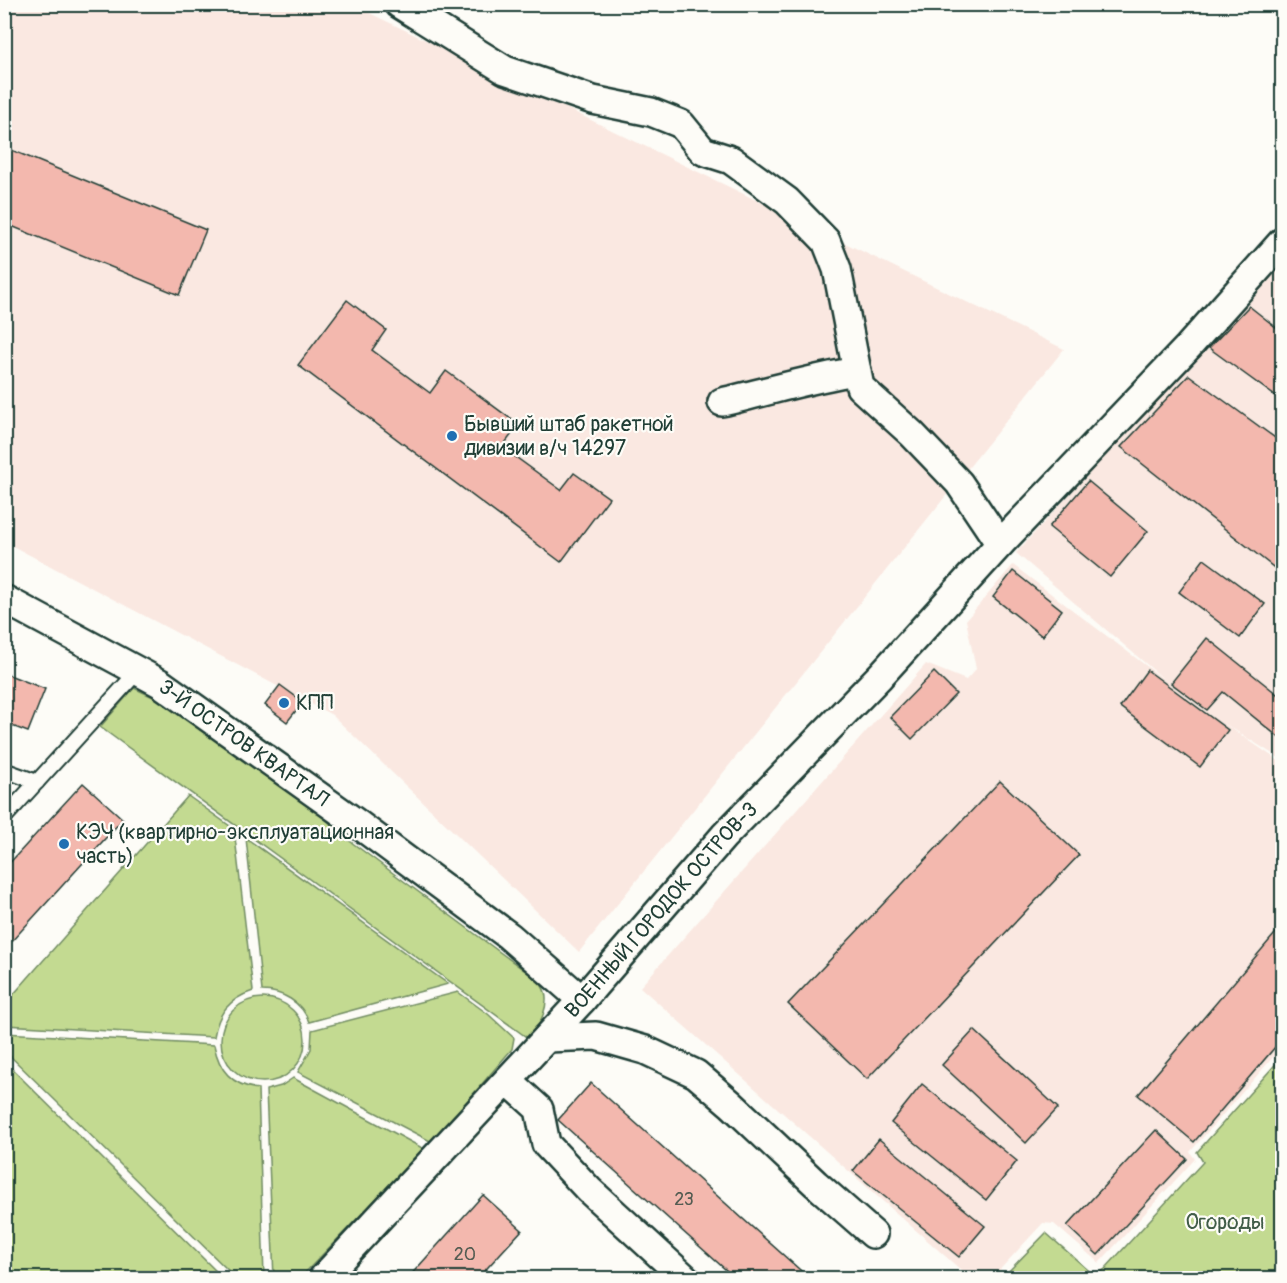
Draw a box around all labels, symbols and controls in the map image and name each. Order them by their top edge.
place label: Бывший штаб ракетной дивизии в/ч 14297 [464,411,674,462]
marker: Бывший штаб ракетной дивизии в/ч 14297 [445,429,459,443]
street label: 3-Й ОСТРОВ КВАРТАЛ [154,673,334,812]
place label: КПП [296,690,333,717]
marker: КПП [277,696,291,710]
street label: ВОЕННЫЙ ГОРОДОК ОСТРОВ-3 [559,796,763,1023]
place label: КЭЧ (квартирно-эксплуатационная часть) [76,819,394,870]
marker: КЭЧ (квартирно-эксплуатационная часть) [57,837,71,851]
house number: 23 [674,1188,694,1211]
park label: Огороды [1185,1209,1265,1236]
house number: 20 [454,1243,476,1266]

